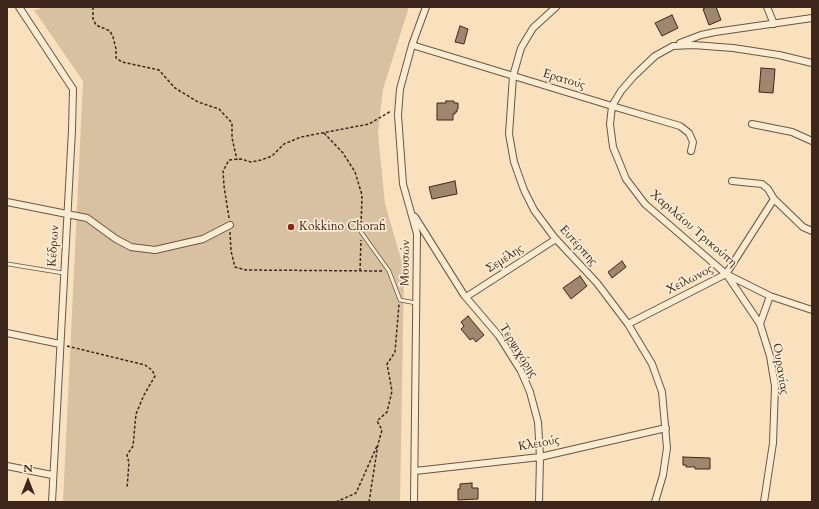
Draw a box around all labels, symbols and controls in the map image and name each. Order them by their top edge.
street label: Ερατούς [541,67,587,93]
street label: Χαριλάου Τρικούπη [647,187,739,271]
place label: Kokkino Chorafi [299,220,386,234]
marker: Kokkino Chorafi [286,222,296,232]
street label: Ευτέρπης [556,223,600,269]
street label: Κέδρων [45,225,63,267]
street label: Μουσών [398,240,414,286]
street label: Σεμέλης [484,242,526,276]
street label: Χείλωνος [664,262,716,298]
street label: Τερψιχόρης [496,321,540,381]
street label: Ουρανίας [769,342,791,396]
street label: Κλειούς [517,433,561,455]
north arrow [8,461,48,501]
text: N [23,461,33,476]

